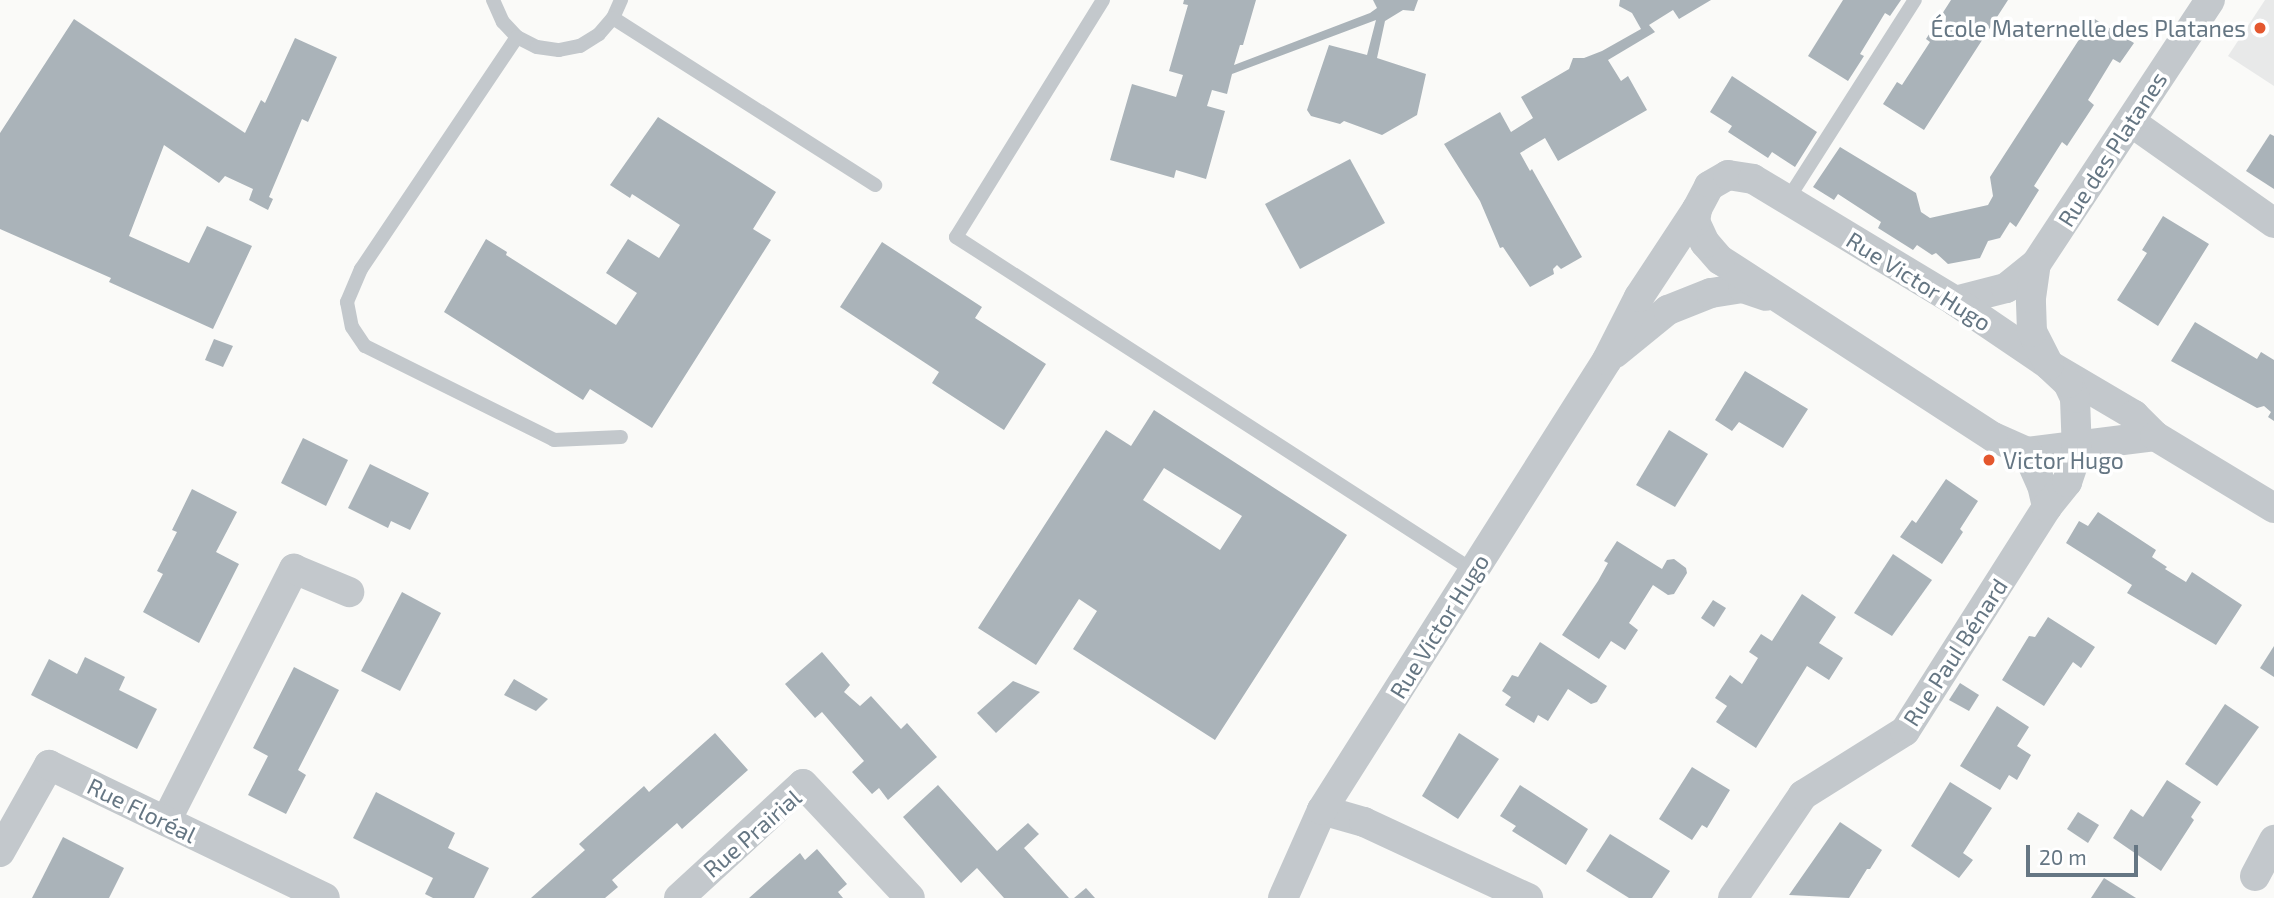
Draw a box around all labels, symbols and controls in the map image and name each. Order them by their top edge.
place label: École Maternelle des Platanes [1931,14,2246,42]
marker: École Maternelle des Platanes [2252,20,2268,36]
street label: Rue des Platanes [2052,66,2172,232]
street label: Rue Victor Hugo [1841,225,1997,337]
place label: Victor Hugo [2003,446,2124,474]
marker: Victor Hugo [1981,452,1997,468]
street label: Rue Victor Hugo [1383,548,1495,704]
street label: Rue Paul Bénard [1897,573,2013,731]
street label: Rue Floréal [83,772,201,848]
street label: Rue Prairial [698,783,806,883]
scale bar [2029,832,2141,876]
text: 20 m [2039,844,2087,869]

